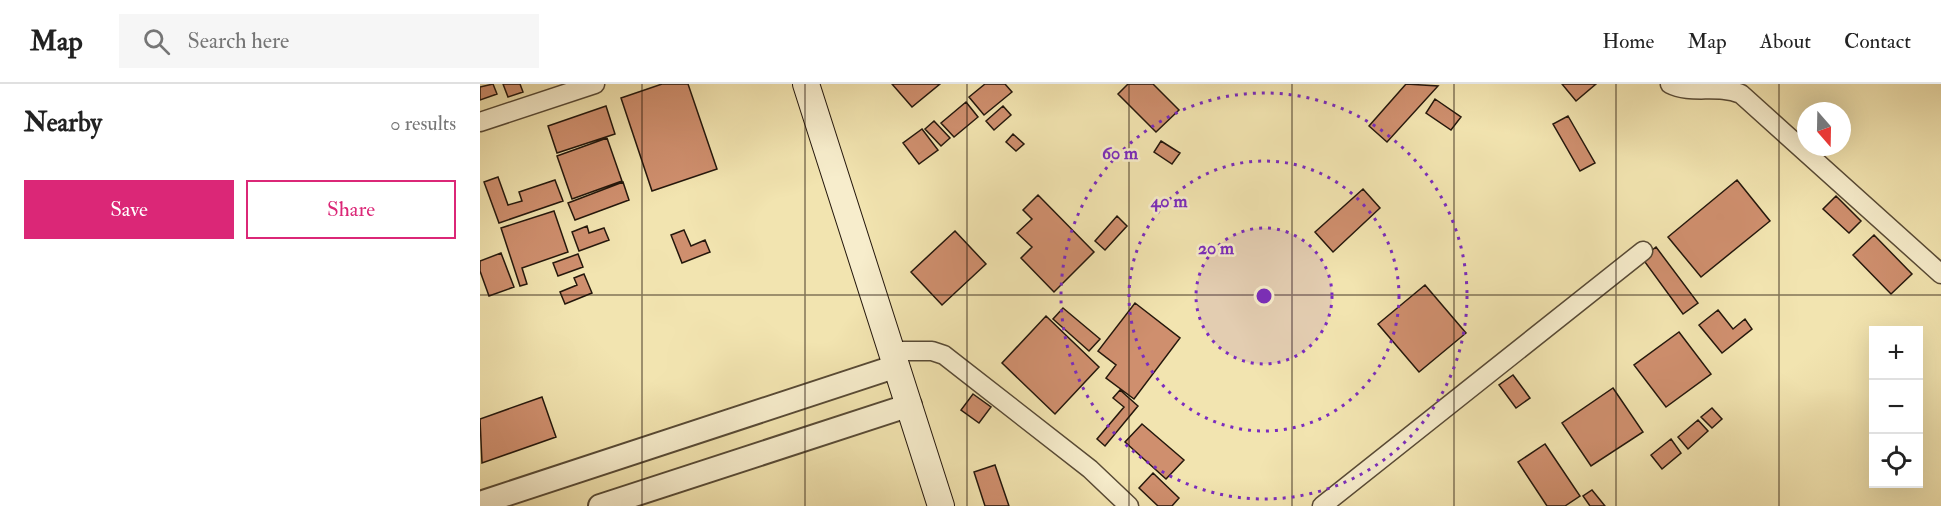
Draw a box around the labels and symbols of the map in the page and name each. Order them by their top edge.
north arrow [1797,102,1851,156]
text: 60 m [1102,142,1139,165]
text: 40 m [1150,190,1188,213]
text: 20 m [1198,237,1235,260]
centre of rings [1254,286,1274,306]

